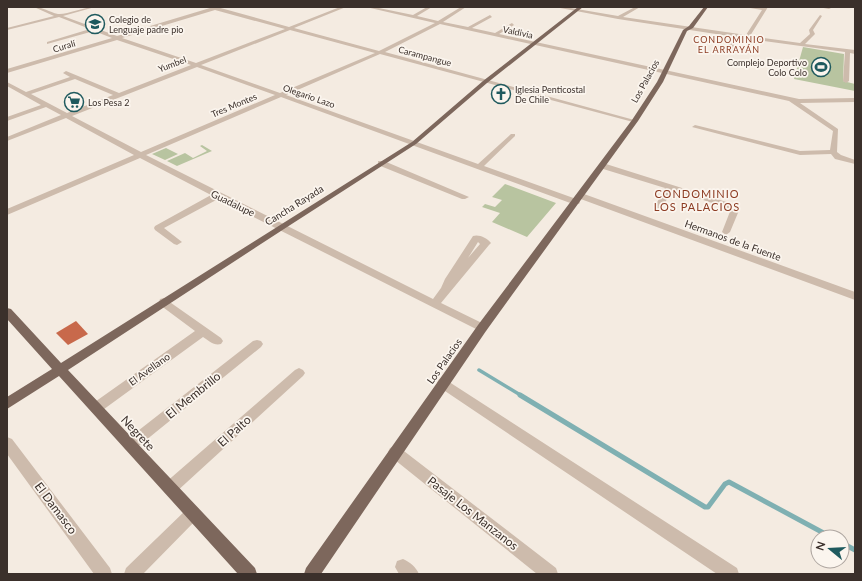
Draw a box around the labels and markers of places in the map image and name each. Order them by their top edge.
school or university icon: Colegio de Lenguaje padre pio [84,13,106,35]
place label: Colegio de Lenguaje padre pio [109,14,183,35]
sports icon: Complejo Deportivo Colo Colo [810,56,832,78]
place label: Complejo Deportivo Colo Colo [727,57,807,78]
church icon: Iglesia Penticostal De Chile [490,83,512,105]
place label: Iglesia Penticostal De Chile [515,84,585,105]
supermarket icon: Los Pesa 2 [63,91,85,113]
place label: Los Pesa 2 [88,97,129,108]

